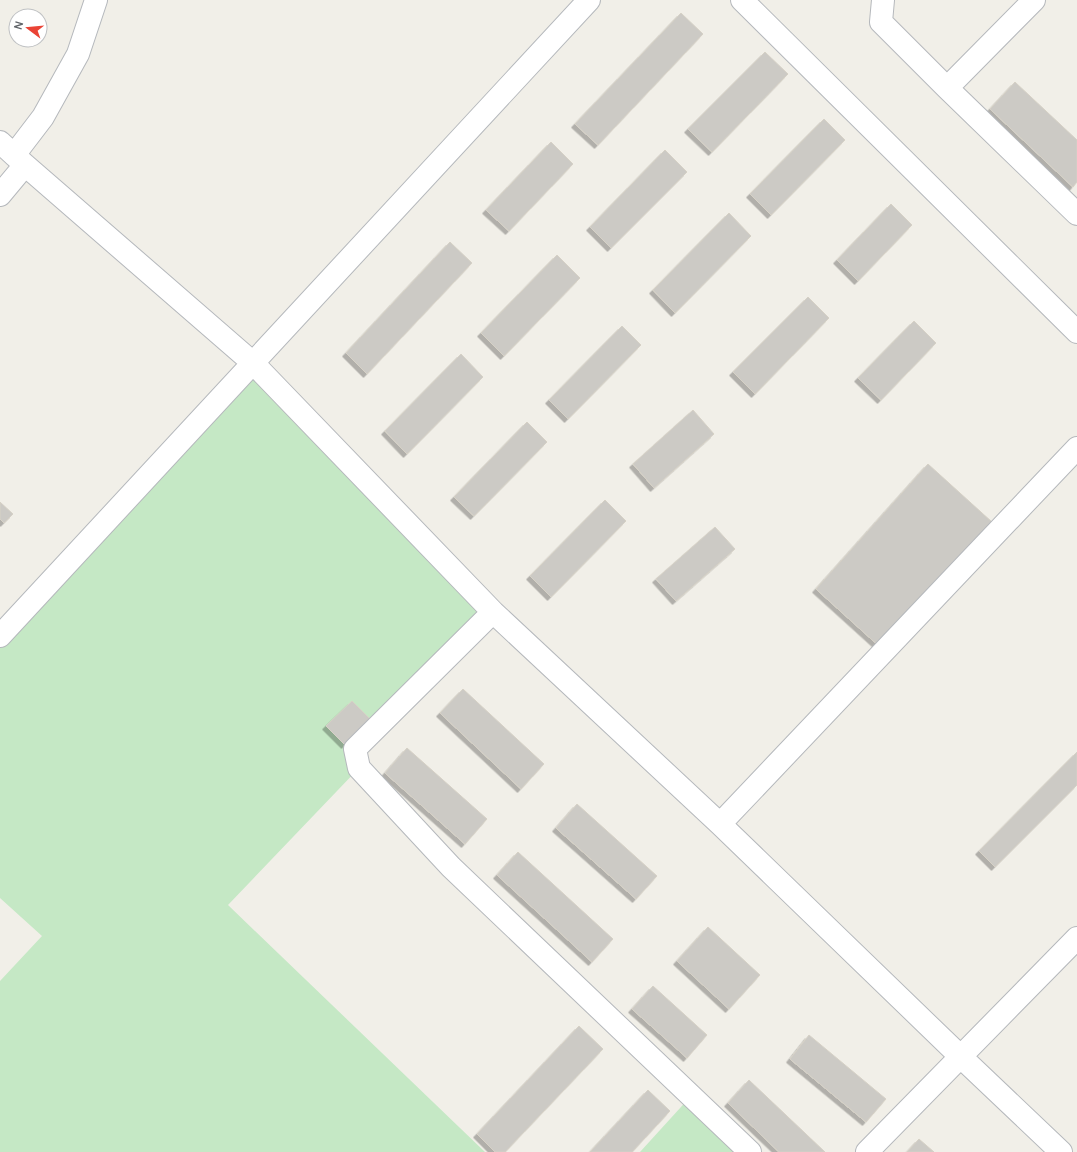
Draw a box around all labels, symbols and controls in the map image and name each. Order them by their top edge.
north arrow [8,8,48,48]
text: N [10,19,26,31]

